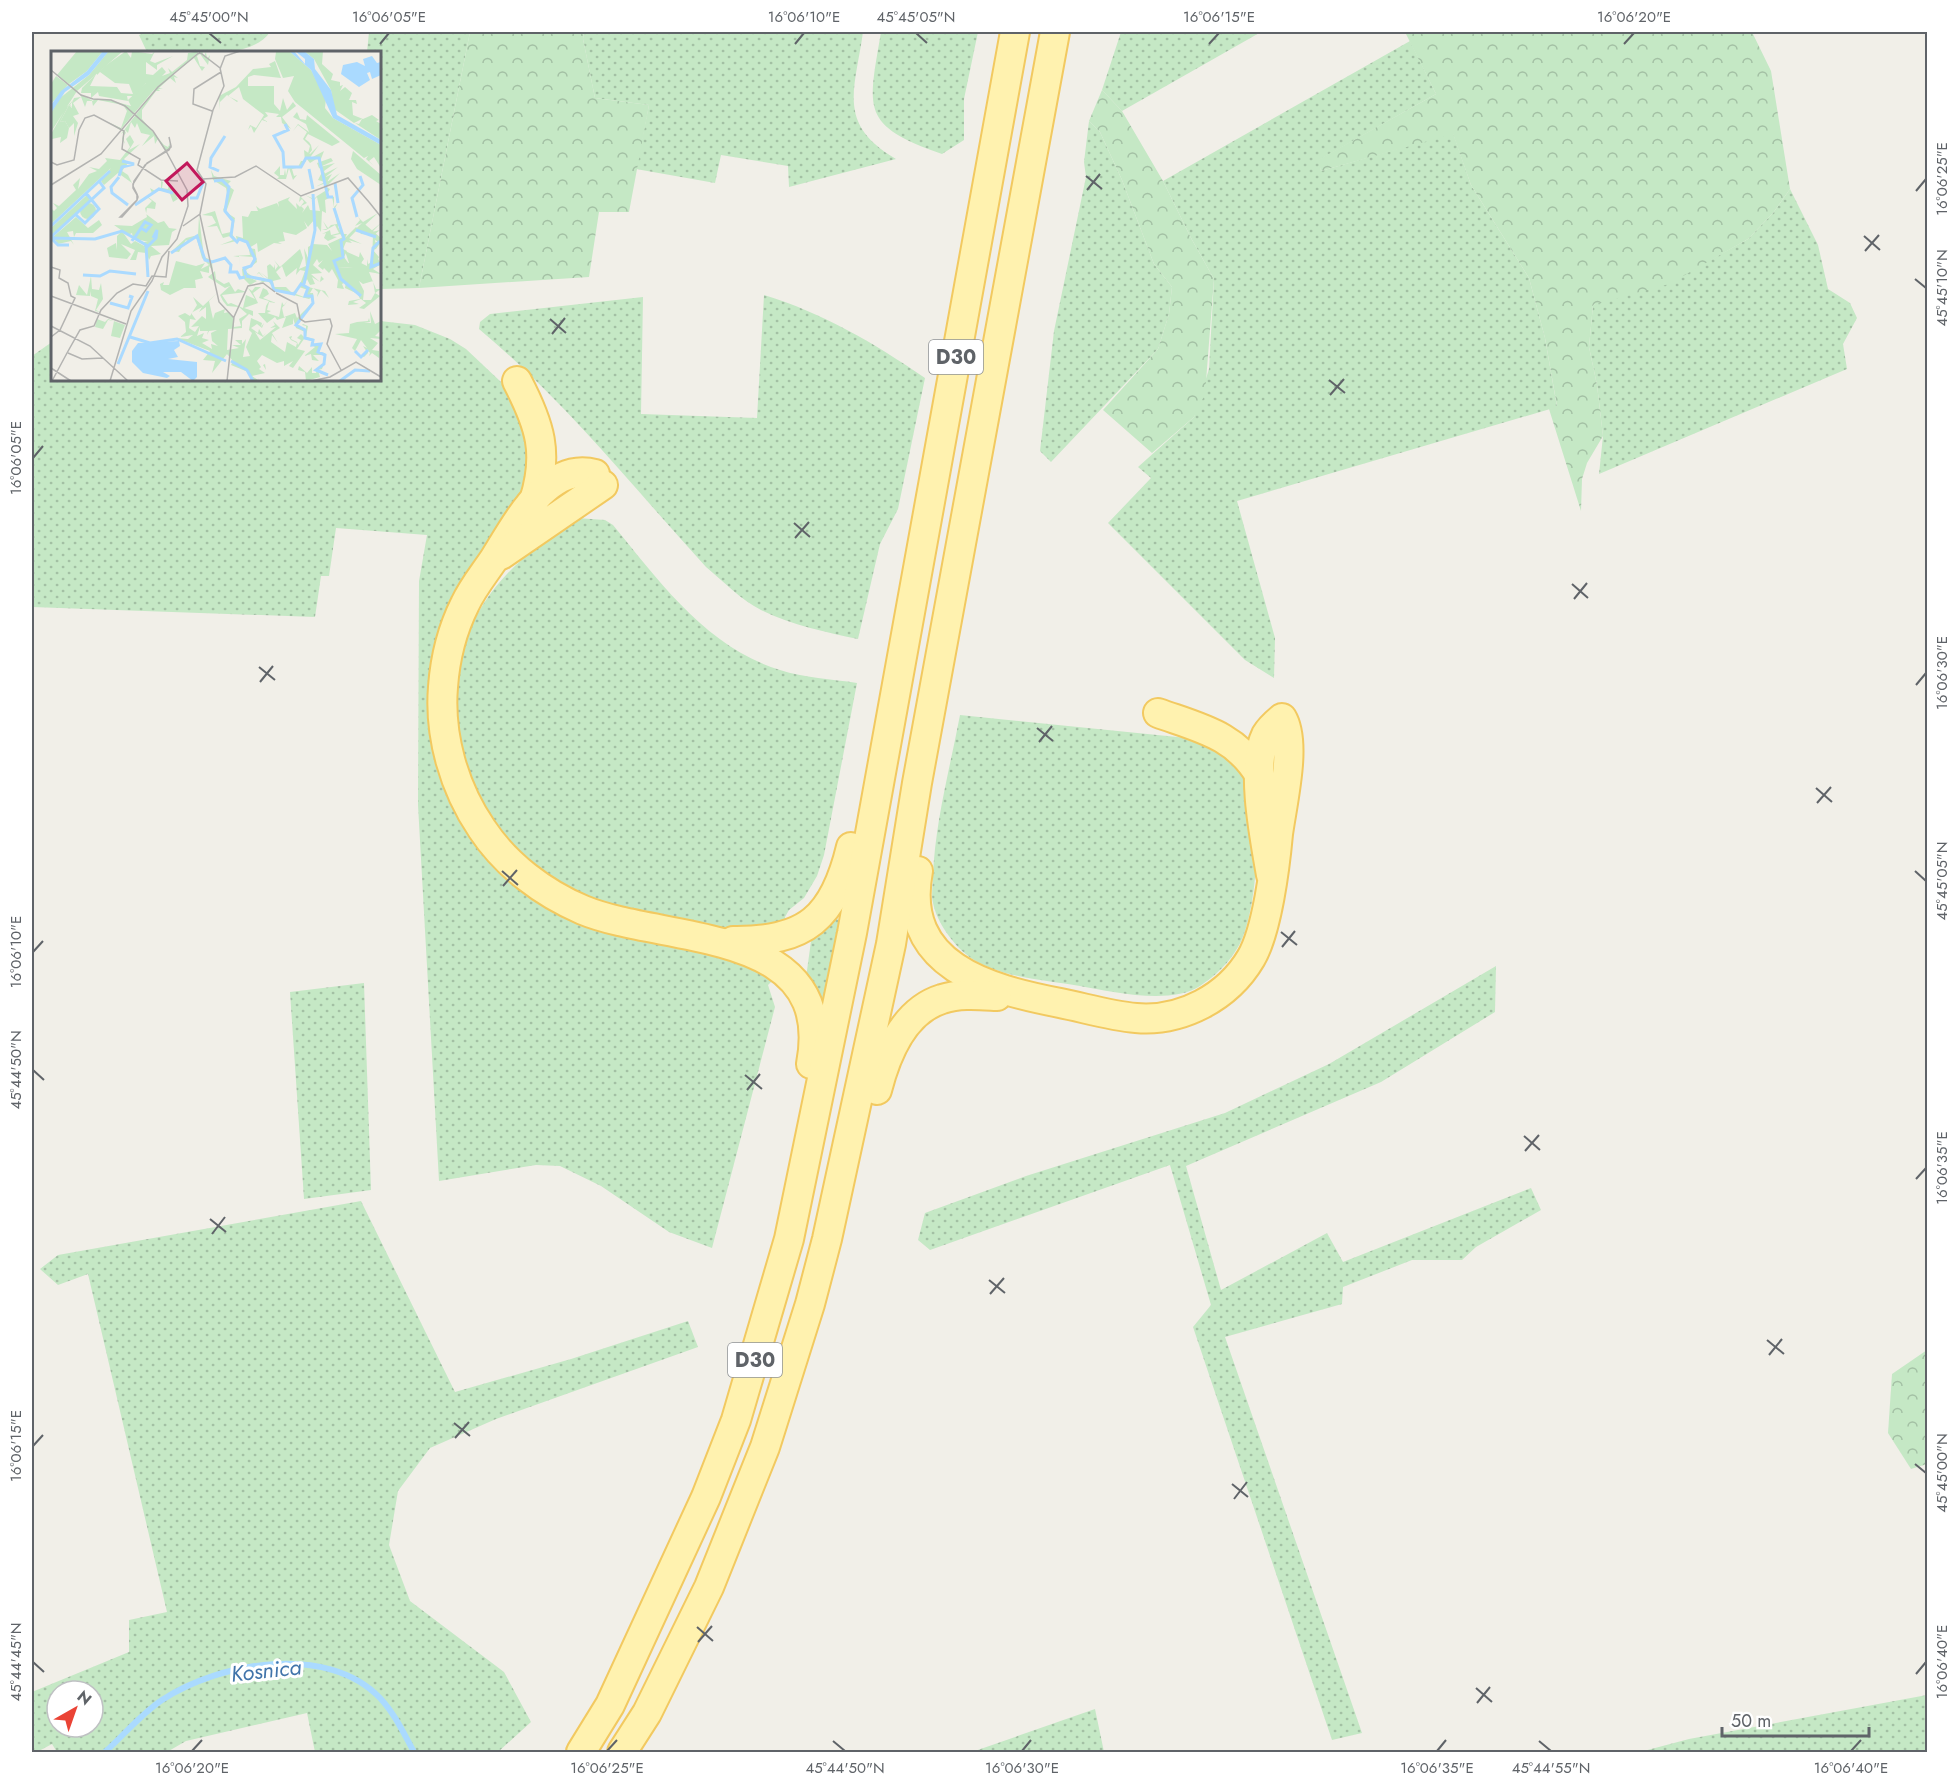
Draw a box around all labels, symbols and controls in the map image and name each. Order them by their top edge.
text: 45°45'00"N [169,6,249,28]
text: 16°06'05"E [352,6,426,28]
text: 16°06'10"E [768,6,840,28]
text: 45°45'05"N [877,6,955,28]
text: 16°06'15"E [1183,6,1255,28]
text: 16°06'20"E [1597,6,1671,28]
inset map [51,51,381,381]
text: 16°06'25"E [1931,142,1953,216]
text: 45°45'10"N [1931,249,1953,327]
road number: D30 [929,340,983,374]
text: 16°06'05"E [5,421,27,495]
text: 16°06'30"E [1931,636,1953,710]
text: 45°45'05"N [1931,842,1953,920]
text: 16°06'10"E [5,916,27,988]
text: 45°44'50"N [5,1030,27,1110]
text: 16°06'35"E [1931,1131,1953,1205]
road number: D30 [728,1343,782,1377]
text: 16°06'15"E [5,1410,27,1482]
text: 45°45'00"N [1931,1433,1953,1513]
text: 45°44'45"N [5,1623,27,1701]
text: 16°06'40"E [1931,1625,1953,1699]
water label: Kosnica [229,1650,303,1690]
north arrow [45,1679,105,1739]
text: N [72,1685,97,1711]
scale bar [1722,1700,1869,1738]
text: 50 m [1731,1708,1771,1734]
text: 16°06'20"E [155,1757,229,1779]
text: 16°06'25"E [570,1757,644,1779]
text: 45°44'50"N [805,1757,885,1779]
text: 16°06'30"E [985,1757,1059,1779]
text: 16°06'35"E [1400,1757,1474,1779]
text: 45°44'55"N [1512,1757,1590,1779]
text: 16°06'40"E [1814,1757,1888,1779]

